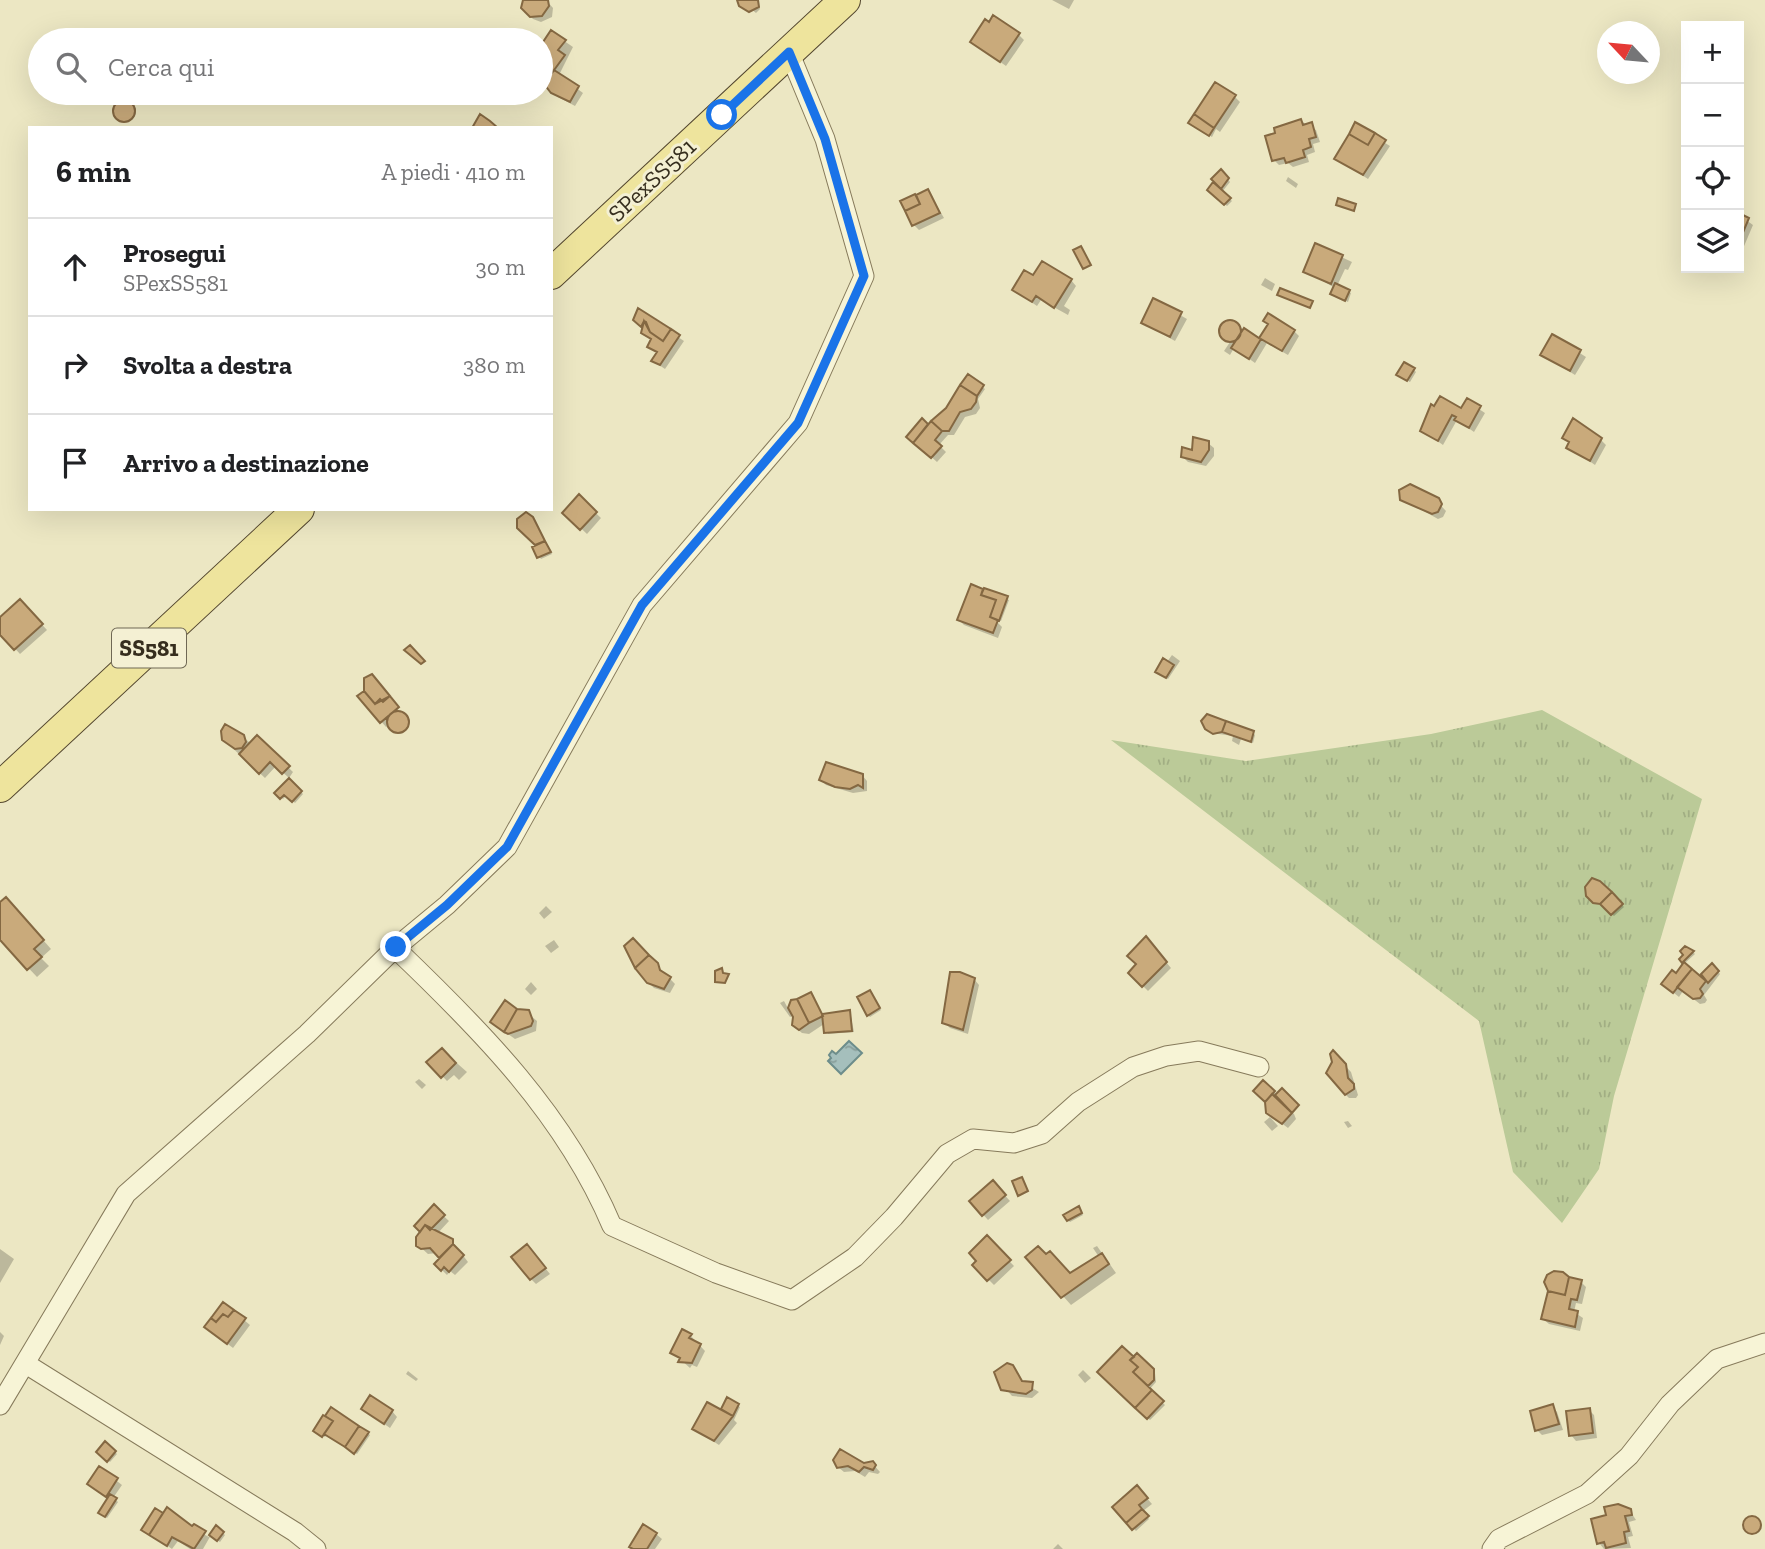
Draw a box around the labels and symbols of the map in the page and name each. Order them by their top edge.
north arrow [1597,21,1660,84]
route start [706,99,737,130]
street label: SPexSS581 [602,132,702,228]
road number: SS581 [112,628,186,668]
route end [380,931,411,962]

